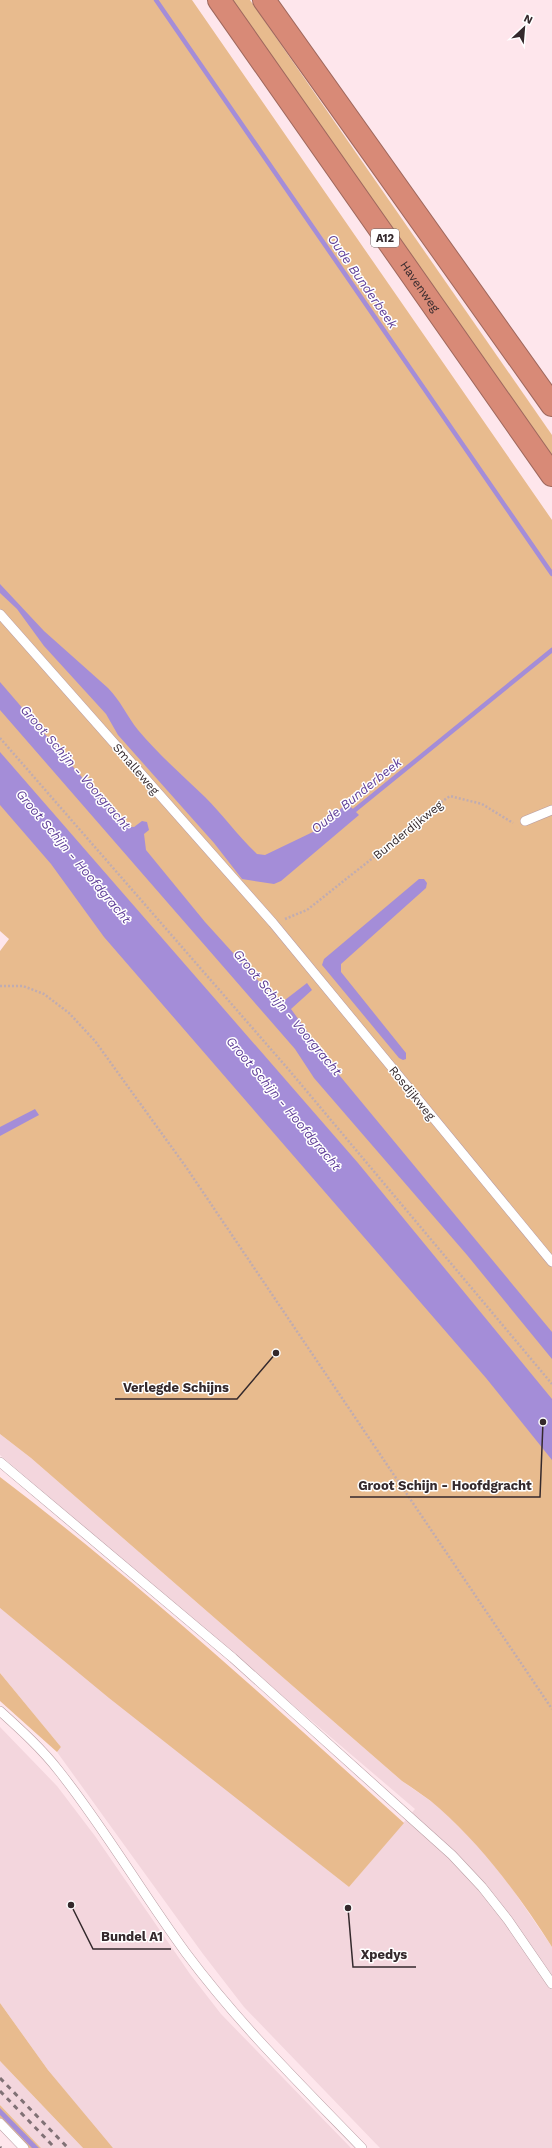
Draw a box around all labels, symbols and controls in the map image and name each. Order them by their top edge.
north arrow [504,8,544,48]
text: N [522,12,535,27]
road number: A12 [371,229,399,247]
water label: Oude Bunderbeek [324,231,401,332]
street label: Havenweg [397,258,443,315]
water label: Groot Schijn - Voorgracht [17,702,134,833]
street label: Smalleweg [110,741,162,798]
water label: Oude Bunderbeek [308,754,405,836]
water label: Groot Schijn - Hoofdgracht [13,786,134,927]
street label: Bunderdijkweg [370,797,446,862]
water label: Groot Schijn - Voorgracht [230,946,345,1079]
water label: Groot Schijn - Hoofdgracht [223,1033,344,1174]
street label: Rosdijkweg [386,1063,438,1123]
callout: Verlegde Schijns [115,1374,237,1399]
text: Verlegde Schijns [123,1380,229,1395]
callout: Groot Schijn - Hoofdgracht [350,1472,540,1497]
text: Groot Schijn - Hoofdgracht [358,1478,532,1493]
callout: Bundel A1 [93,1924,171,1949]
text: Bundel A1 [101,1929,163,1944]
callout: Xpedys [353,1942,416,1967]
text: Xpedys [361,1947,407,1962]

